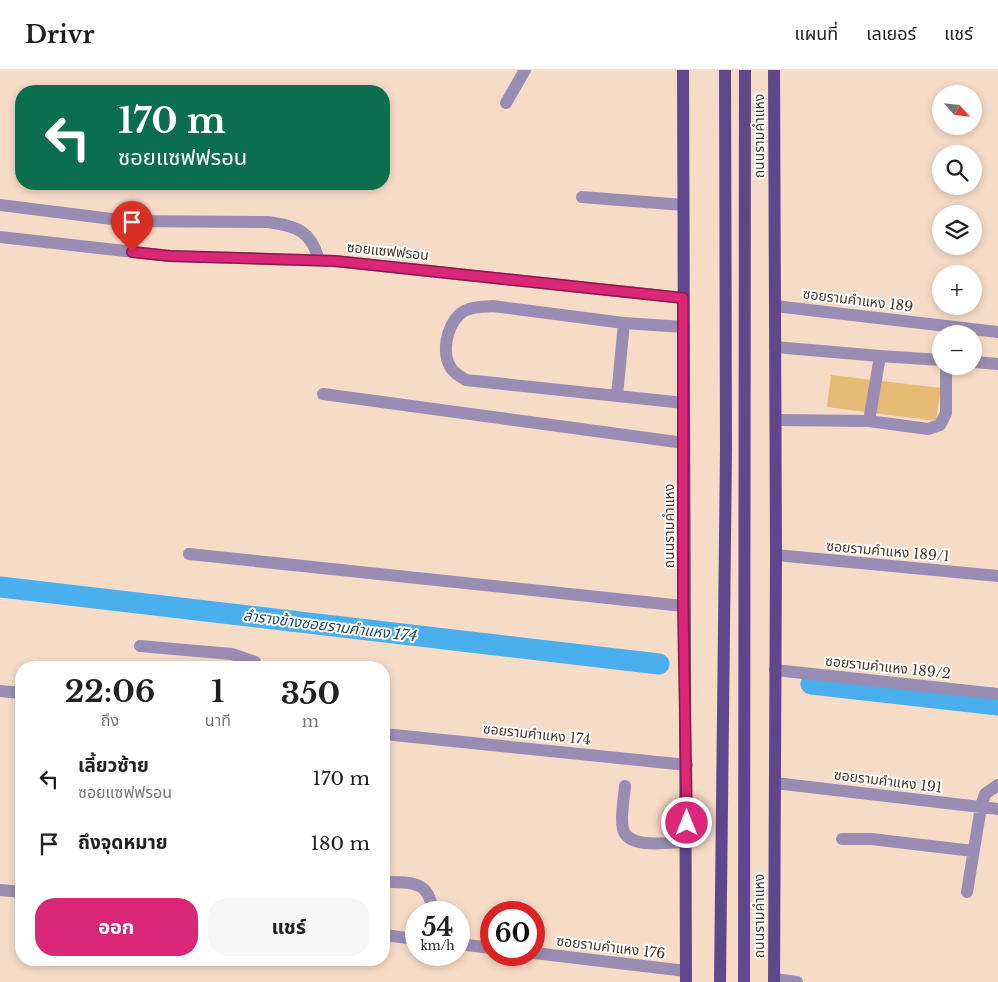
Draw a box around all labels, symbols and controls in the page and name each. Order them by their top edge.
text: Drivr [25,20,94,49]
text: แผนที่ [794,23,838,45]
text: เลเยอร์ [866,23,916,45]
text: แชร์ [944,23,973,45]
north arrow [932,85,982,135]
map controls [932,85,982,375]
street label: ถนนรามคำแหง [750,94,768,178]
text: 170 m [118,99,226,142]
icon: left [35,105,100,170]
text: ซอยแซฟฟรอน [118,144,247,171]
button: search [932,145,982,195]
pin [111,201,153,252]
button: layers [932,205,982,255]
icon: arrive [118,208,146,236]
street label: ซอยแซฟฟรอน [346,238,430,264]
button: + [932,265,982,315]
street label: ซอยรามคำแหง 189 [802,284,914,316]
button: − [932,325,982,375]
street label: ถนนรามคำแหง [660,484,678,568]
street label: ซอยรามคำแหง 189/1 [826,537,950,565]
water label: ลำรางข้างซอยรามคำแหง 174 [242,605,419,646]
street label: ซอยรามคำแหง 189/2 [824,651,952,683]
text: 22:06 [65,673,155,710]
text: 1 [211,673,224,710]
text: 350 [281,675,340,712]
text: ถึง [101,710,119,730]
text: นาที [205,710,231,730]
text: m [302,711,319,731]
street label: ซอยรามคำแหง 174 [482,719,592,749]
text: เลี้ยวซ้าย [78,754,149,777]
icon: left [35,765,63,793]
street label: ซอยรามคำแหง 191 [833,765,943,797]
text: 170 m [313,767,370,790]
text: ซอยแซฟฟรอน [78,782,172,802]
position arrow [660,796,712,848]
icon: arrive [35,830,63,858]
text: ถึงจุดหมาย [78,831,168,854]
text: 180 m [311,832,370,855]
street label: ถนนรามคำแหง [750,874,768,958]
button: ออก [35,898,198,956]
button: แชร์ [208,898,370,956]
speed limit sign: 60 [480,901,545,966]
text: 54 [422,912,453,943]
street label: ซอยรามคำแหง 176 [556,931,666,963]
text: km/h [420,938,455,953]

